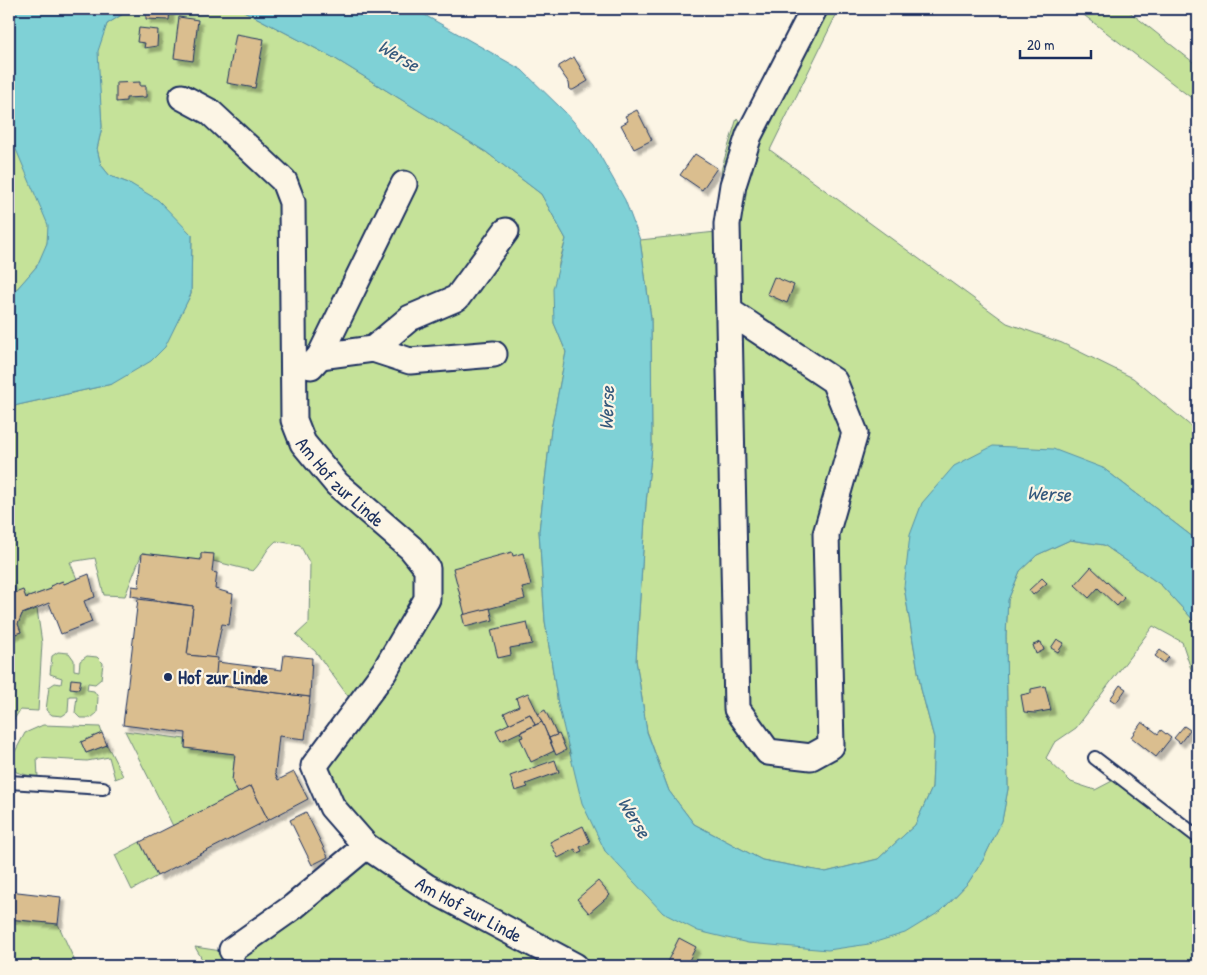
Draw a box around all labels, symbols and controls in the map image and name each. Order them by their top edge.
scale bar [1020,28,1091,60]
water label: Werse [373,32,426,78]
text: 20 m [1027,34,1054,55]
water label: Werse [592,385,620,430]
street label: Am Hof zur Linde [290,431,390,533]
water label: Werse [1027,478,1073,508]
place label: Hof zur Linde [178,664,268,690]
marker: Hof zur Linde [162,671,174,683]
water label: Werse [612,791,658,844]
street label: Am Hof zur Linde [411,870,527,949]

